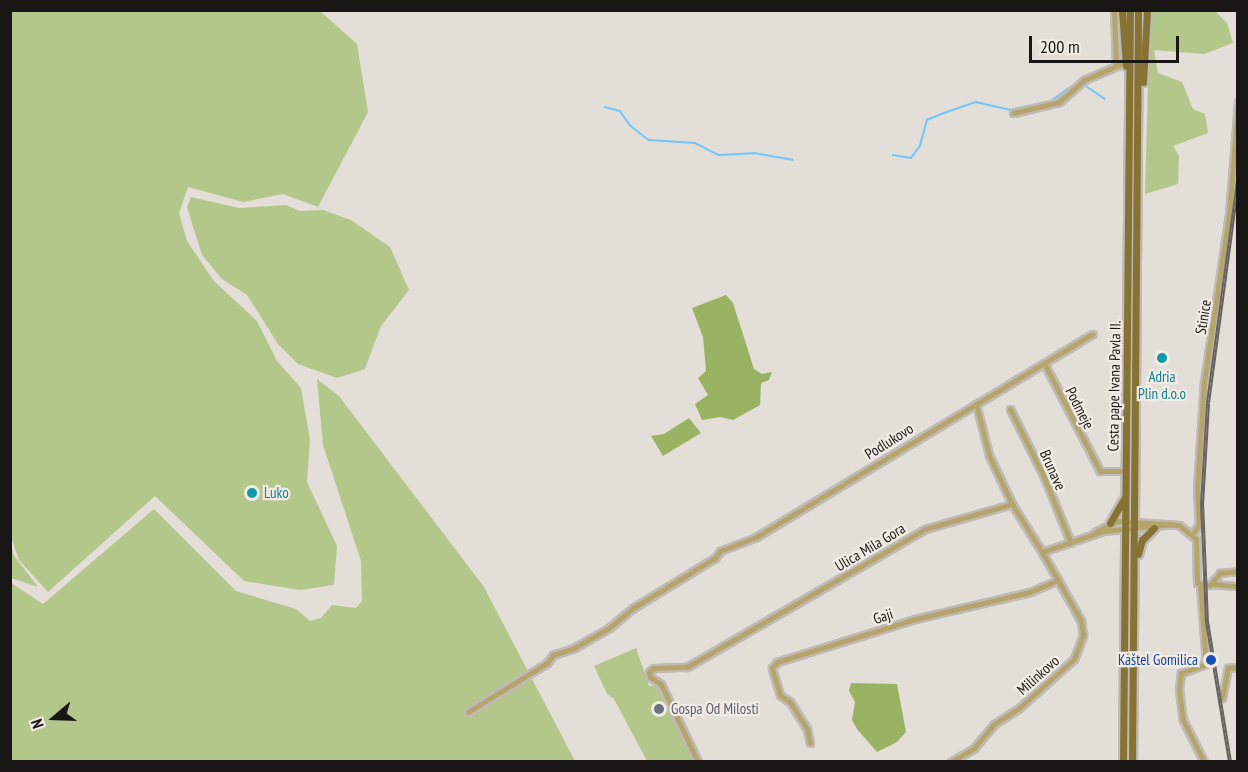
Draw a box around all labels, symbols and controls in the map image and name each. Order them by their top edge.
scale bar [1032,24,1182,62]
text: 200 m [1040,35,1080,58]
street label: Stinice [1191,298,1215,336]
street label: Cesta pape Ivana Pavla II. [1104,320,1124,452]
marker: Adria Plin d.o.o [1155,351,1169,365]
place label: Adria Plin d.o.o [1138,367,1186,402]
street label: Podmeje [1062,384,1098,432]
street label: Podlukovo [861,419,917,463]
street label: Brunave [1036,447,1070,493]
place label: Luko [264,484,289,502]
marker: Luko [245,486,259,500]
street label: Ulica Mila Gora [832,519,908,575]
street label: Gaji [871,604,895,628]
street label: Milinkovo [1013,651,1063,699]
place label: Kaštel Gomilica [1118,651,1198,669]
marker: Kaštel Gomilica [1202,651,1220,669]
north arrow [24,688,84,748]
place label: Gospa Od Milosti [671,700,759,718]
marker: Gospa Od Milosti [652,702,666,716]
text: N [26,717,48,731]

